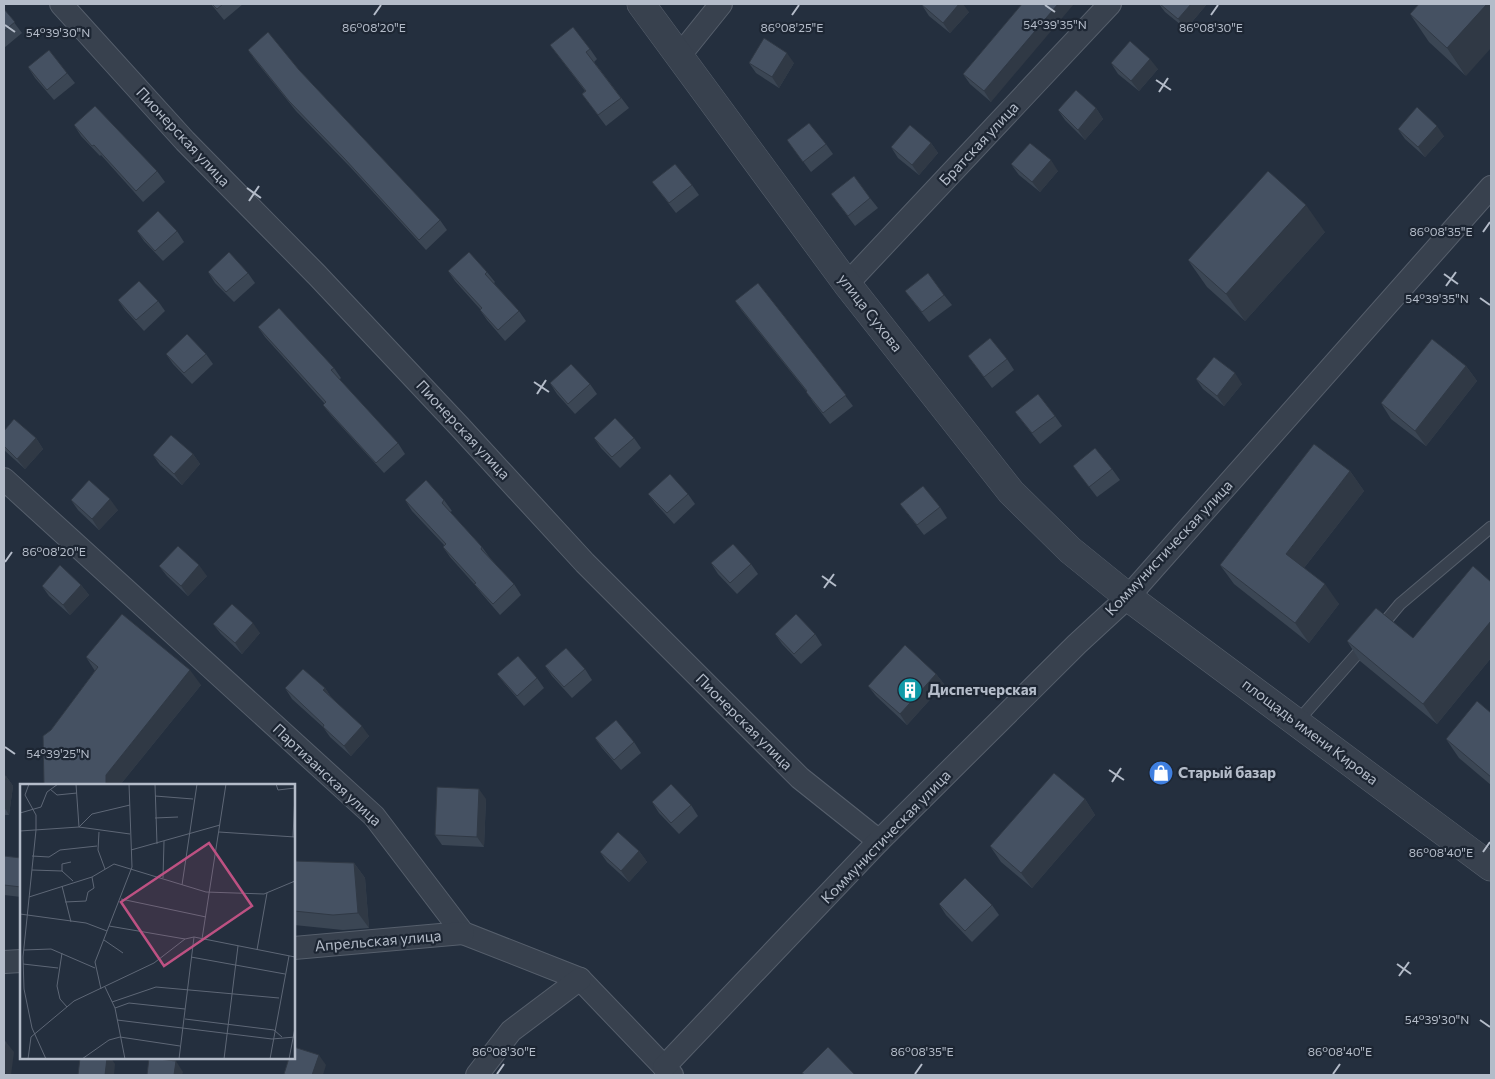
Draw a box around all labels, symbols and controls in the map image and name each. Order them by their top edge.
text: 54°39'35"N [1023,17,1087,31]
text: 86°08'20"E [342,20,406,34]
text: 86°08'25"E [761,20,823,34]
text: 86°08'30"E [1179,20,1243,34]
text: 54°39'30"N [26,25,90,39]
street label: Пионерская улица [133,83,234,190]
street label: Братская улица [935,98,1022,189]
text: 86°08'35"E [1409,224,1473,238]
street label: улица Сухова [835,270,907,355]
text: 54°39'35"N [1405,291,1469,305]
street label: Пионерская улица [413,376,514,483]
street label: Коммунистическая улица [1101,476,1236,619]
text: 86°08'20"E [22,544,86,558]
street label: Пионерская улица [693,669,797,773]
street label: площадь имени Кирова [1239,674,1382,788]
building icon: Диспетчерская [897,677,923,703]
place label: Диспетчерская [928,680,1037,698]
street label: Партизанская улица [270,719,386,829]
text: 54°39'25"N [26,746,90,760]
shop icon: Старый базар [1148,760,1174,786]
place label: Старый базар [1178,763,1276,781]
street label: Коммунистическая улица [817,766,954,907]
inset map [20,784,295,1059]
text: 86°08'40"E [1409,845,1473,859]
street label: Апрельская улица [314,926,442,955]
text: 54°39'30"N [1405,1012,1469,1026]
text: 86°08'30"E [472,1044,536,1058]
text: 86°08'35"E [890,1044,954,1058]
text: 86°08'40"E [1308,1044,1372,1058]

